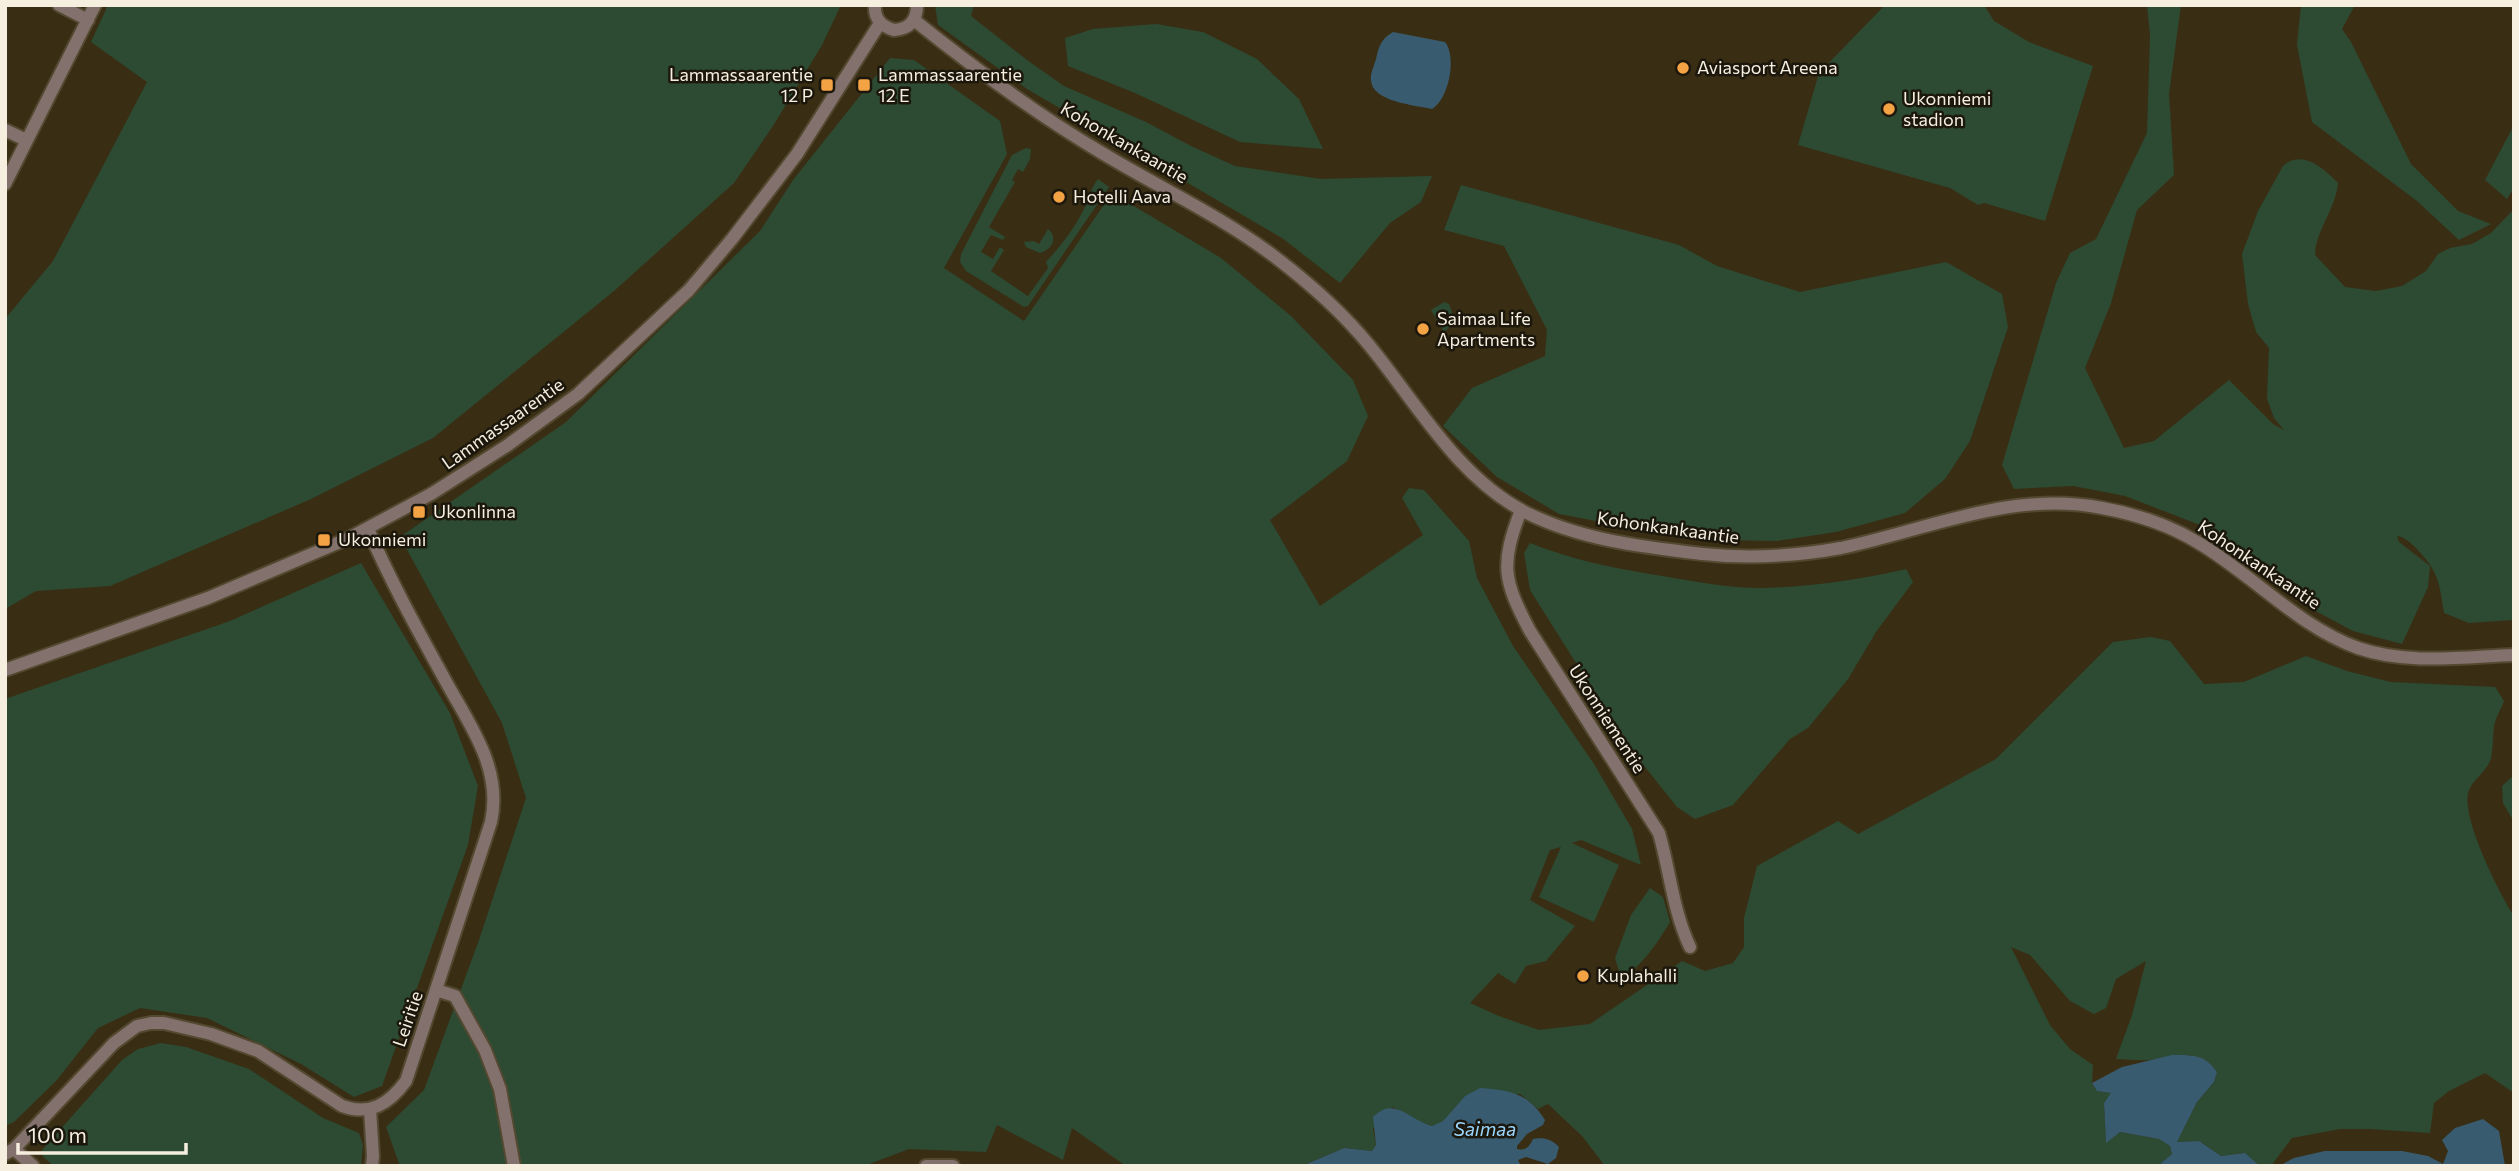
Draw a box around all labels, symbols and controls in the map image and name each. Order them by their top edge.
place label: Aviasport Areena [1697,56,1838,78]
marker: Aviasport Areena [1675,60,1691,76]
place label: Lammassaarentie 12 P [669,63,813,106]
place label: Lammassaarentie 12 E [878,63,1022,106]
marker: Lammassaarentie 12 P [819,77,835,93]
marker: Lammassaarentie 12 E [856,77,872,93]
place label: Ukonniemi stadion [1903,87,1991,130]
street label: Kohonkankaantie [1057,97,1192,188]
marker: Ukonniemi stadion [1881,101,1897,117]
place label: Hotelli Aava [1073,185,1171,207]
marker: Hotelli Aava [1051,189,1067,205]
place label: Saimaa Life Apartments [1437,307,1535,350]
marker: Saimaa Life Apartments [1415,321,1431,337]
street label: Lammassaarentie [437,373,568,473]
place label: Ukonlinna [433,500,516,522]
marker: Ukonlinna [411,504,427,520]
street label: Kohonkankaantie [1596,506,1741,548]
street label: Kohonkankaantie [2194,515,2325,613]
place label: Ukonniemi [338,528,426,550]
marker: Ukonniemi [316,532,332,548]
street label: Ukonniementie [1565,660,1651,777]
place label: Kuplahalli [1597,964,1677,986]
marker: Kuplahalli [1575,968,1591,984]
street label: Leiritie [387,988,427,1050]
scale bar [18,1112,186,1156]
water label: Saimaa [1454,1117,1516,1140]
text: 100 m [28,1122,87,1147]

